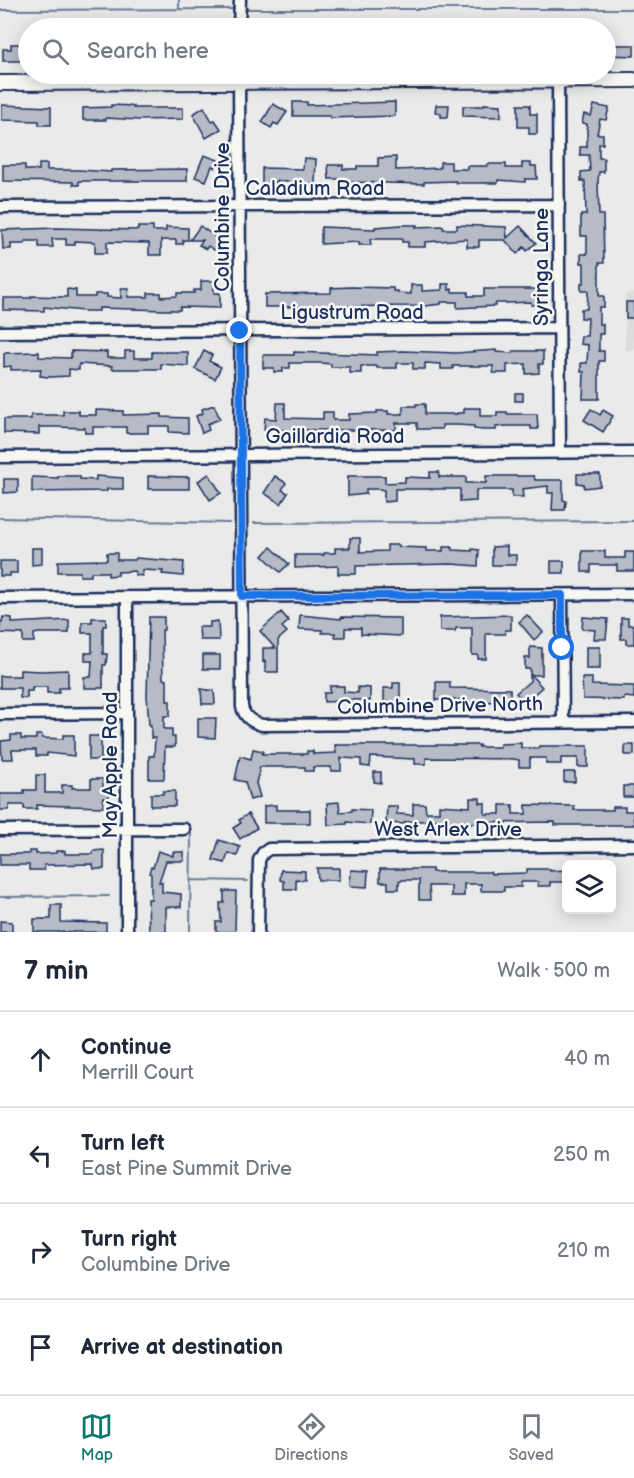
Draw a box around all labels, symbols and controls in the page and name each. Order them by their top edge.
search box [18,18,616,84]
icon: search [39,35,72,68]
text: Search here [87,38,209,65]
street label: Columbine Drive [211,142,235,292]
street label: Caladium Road [246,177,384,201]
street label: Syringa Lane [530,208,554,326]
street label: Ligustrum Road [280,301,424,325]
route end [226,317,252,343]
street label: Gaillardia Road [265,425,405,449]
route start [548,634,574,660]
street label: May Apple Road [99,691,123,839]
street label: Columbine Drive North [337,692,543,720]
street label: West Arlex Drive [374,818,522,842]
map controls [562,860,616,914]
button: layers [562,860,616,914]
text: 7 min [24,956,88,987]
text: Walk · 500 m [497,959,610,983]
text: Continue [81,1034,171,1061]
icon: ahead [24,1043,57,1076]
text: 40 m [564,1047,610,1071]
text: Merrill Court [81,1061,194,1085]
text: Turn left [81,1130,165,1157]
icon: left [24,1139,57,1172]
text: 250 m [553,1143,610,1167]
text: East Pine Summit Drive [81,1157,292,1181]
text: Turn right [81,1226,177,1253]
icon: right [24,1235,57,1268]
text: 210 m [557,1239,610,1263]
text: Columbine Drive [81,1253,230,1277]
icon: arrive [24,1331,57,1364]
text: Arrive at destination [81,1334,283,1361]
tab: Map [80,1410,113,1465]
tab: Directions [274,1410,348,1465]
tab: Saved [509,1410,554,1465]

